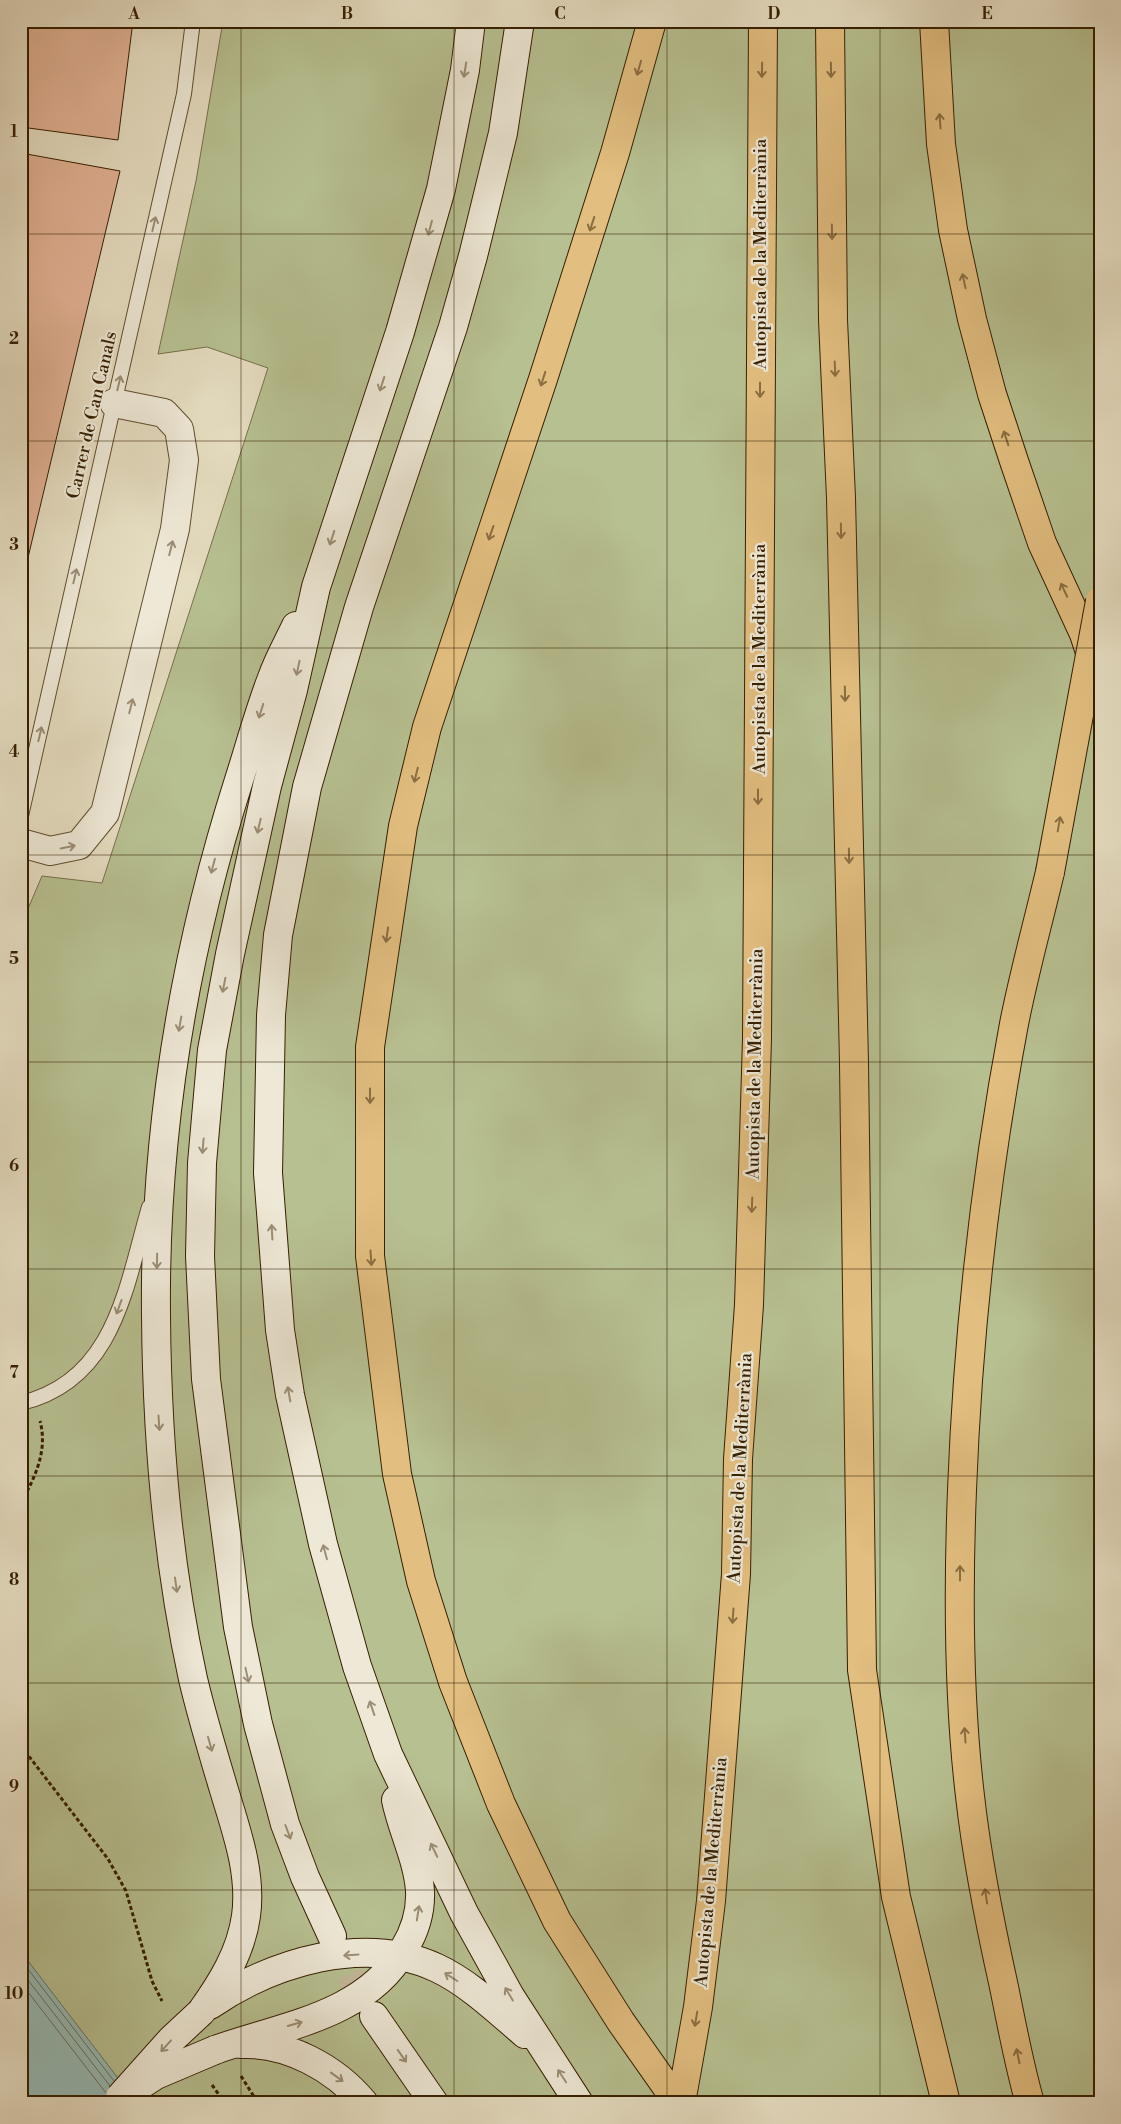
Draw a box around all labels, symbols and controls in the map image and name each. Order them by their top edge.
text: A [127,4,140,24]
text: B [341,4,353,24]
text: C [554,4,566,24]
text: D [768,4,781,24]
text: E [981,4,993,24]
one-way arrow [634,60,643,76]
one-way arrow [459,61,469,77]
one-way arrow [757,62,767,78]
one-way arrow [826,62,836,78]
one-way arrow [935,113,944,129]
text: 1 [10,122,18,142]
street label: Autopista de la Mediterrània [749,138,772,370]
one-way arrow [587,216,597,232]
one-way arrow [150,217,159,233]
one-way arrow [425,220,435,236]
one-way arrow [827,224,837,240]
one-way arrow [959,274,968,290]
text: 2 [9,329,19,349]
street label: Carrer de Can Canals [62,329,122,501]
one-way arrow [830,360,840,376]
one-way arrow [538,370,547,386]
one-way arrow [115,375,124,391]
one-way arrow [377,375,387,391]
one-way arrow [755,382,765,398]
one-way arrow [1001,430,1011,446]
one-way arrow [837,523,846,539]
one-way arrow [486,524,496,540]
one-way arrow [326,530,336,546]
text: 3 [9,535,19,555]
one-way arrow [166,541,176,557]
street label: Autopista de la Mediterrània [748,543,771,775]
one-way arrow [71,568,80,584]
one-way arrow [1059,583,1069,598]
one-way arrow [293,660,302,676]
one-way arrow [841,685,850,701]
one-way arrow [127,698,137,714]
one-way arrow [256,703,265,718]
one-way arrow [36,727,45,743]
text: 4 [9,742,20,762]
one-way arrow [411,766,420,782]
one-way arrow [753,789,763,805]
one-way arrow [1054,816,1064,832]
one-way arrow [253,818,263,834]
one-way arrow [60,842,76,852]
one-way arrow [844,848,854,864]
one-way arrow [208,858,218,874]
one-way arrow [382,926,392,942]
street label: Autopista de la Mediterrània [741,948,769,1181]
text: 5 [9,949,19,969]
one-way arrow [219,976,228,992]
one-way arrow [174,1015,184,1031]
one-way arrow [365,1088,375,1104]
one-way arrow [198,1137,208,1153]
text: 6 [9,1156,19,1176]
one-way arrow [747,1196,757,1213]
one-way arrow [267,1225,276,1241]
one-way arrow [366,1250,375,1266]
one-way arrow [152,1252,162,1269]
one-way arrow [114,1299,123,1315]
street label: Autopista de la Mediterrània [722,1351,758,1585]
text: 7 [9,1363,19,1383]
one-way arrow [284,1386,294,1402]
one-way arrow [154,1415,164,1431]
one-way arrow [320,1545,330,1561]
one-way arrow [955,1565,965,1582]
text: 8 [9,1570,19,1590]
one-way arrow [171,1577,181,1593]
one-way arrow [728,1608,737,1624]
one-way arrow [243,1666,253,1682]
one-way arrow [367,1701,376,1716]
one-way arrow [961,1727,970,1743]
one-way arrow [206,1735,216,1751]
street label: Autopista de la Mediterrània [689,1755,733,1989]
text: 9 [9,1777,19,1797]
one-way arrow [284,1824,293,1839]
one-way arrow [428,1843,438,1858]
one-way arrow [980,1889,990,1905]
one-way arrow [414,1905,424,1921]
one-way arrow [343,1950,359,1959]
one-way arrow [445,1971,459,1981]
text: 10 [5,1984,23,2004]
one-way arrow [504,1987,514,2001]
one-way arrow [691,2011,701,2027]
one-way arrow [287,2019,303,2028]
one-way arrow [160,2039,172,2052]
one-way arrow [1013,2048,1022,2064]
one-way arrow [397,2049,407,2063]
one-way arrow [557,2070,567,2084]
one-way arrow [330,2072,344,2082]

